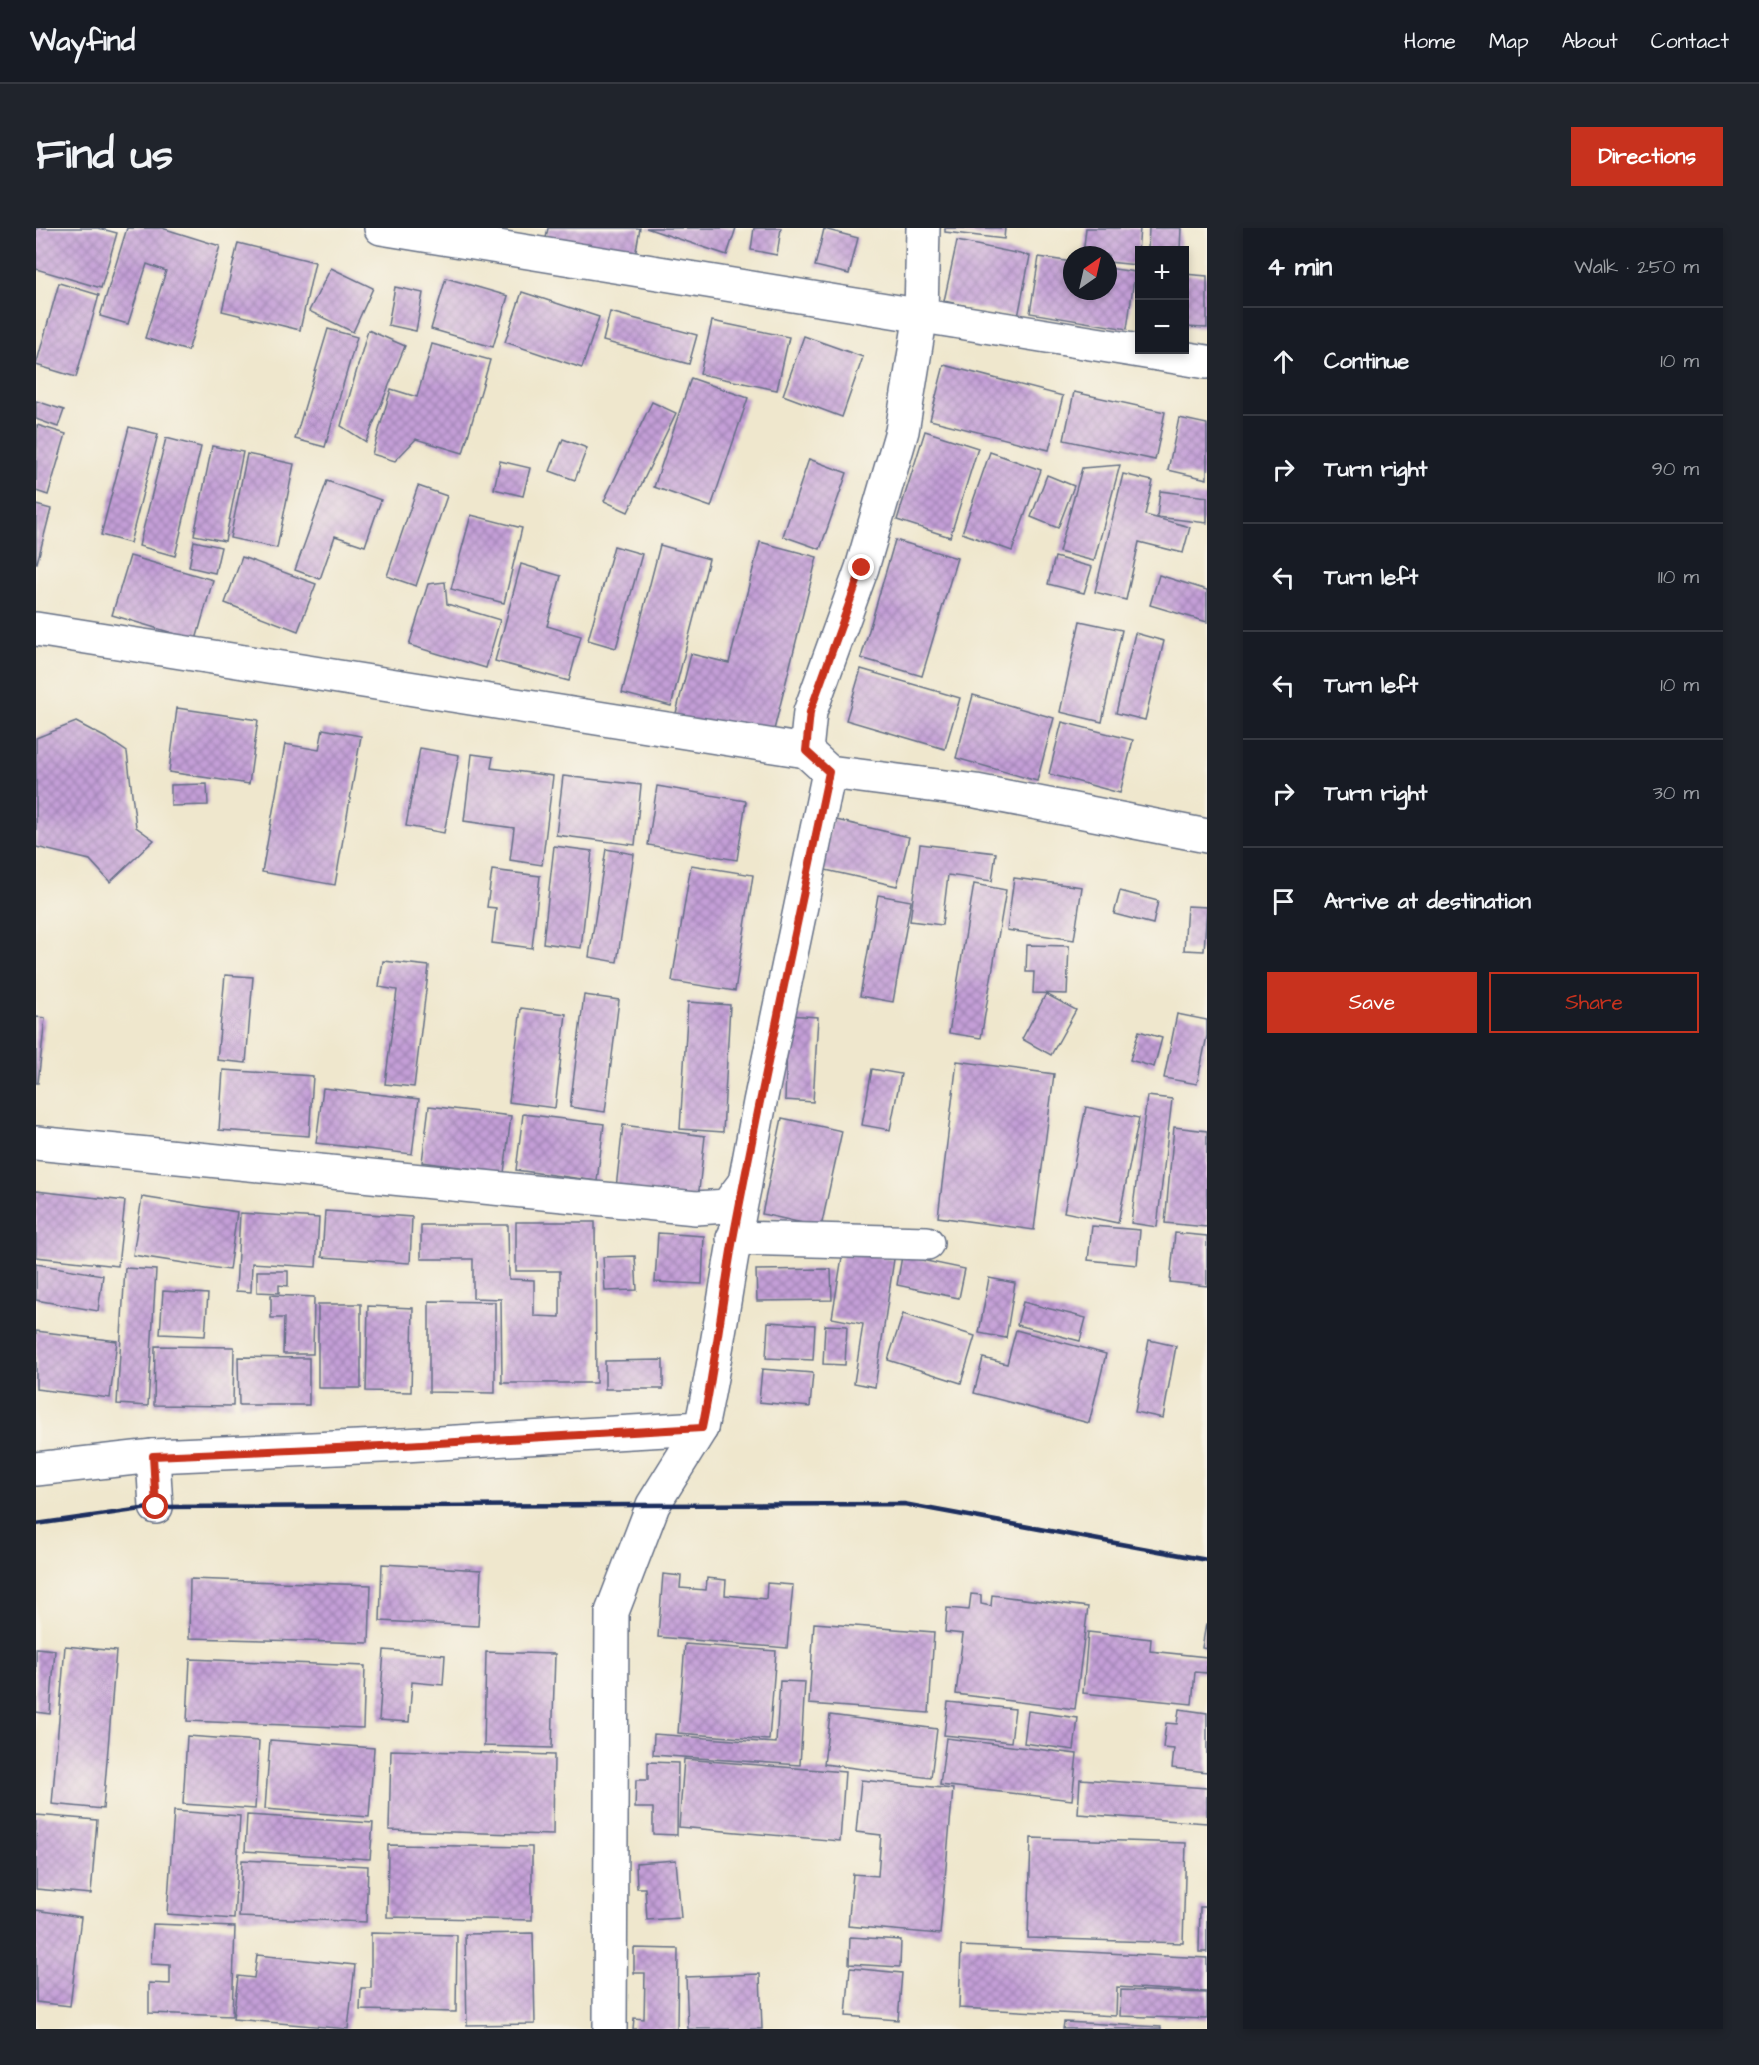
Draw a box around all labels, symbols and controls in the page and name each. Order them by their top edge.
text: Wayfind [30,22,135,61]
text: Home [1404,27,1456,56]
text: Map [1489,27,1529,56]
text: About [1562,27,1618,56]
text: Contact [1651,27,1729,56]
text: Find us [36,127,173,185]
button: Directions [1571,127,1723,186]
north arrow [1063,246,1117,300]
map controls [1135,246,1189,354]
button: + [1135,246,1189,300]
text: 4 min [1267,249,1332,285]
text: Walk · 250 m [1574,253,1699,281]
button: − [1135,300,1189,354]
icon: ahead [1267,345,1300,378]
text: Continue [1324,346,1409,377]
text: 10 m [1660,347,1699,375]
icon: right [1267,453,1300,486]
text: Turn right [1324,454,1427,485]
text: 90 m [1651,455,1699,483]
route end [848,554,874,580]
icon: left [1267,561,1300,594]
text: Turn left [1324,562,1418,593]
text: 110 m [1658,563,1699,591]
icon: left [1267,669,1300,702]
text: Turn left [1324,670,1418,701]
text: 10 m [1660,671,1699,699]
icon: right [1267,777,1300,810]
text: Turn right [1324,778,1427,809]
text: 30 m [1653,779,1699,807]
icon: arrive [1267,885,1300,918]
text: Arrive at destination [1324,886,1531,917]
button: Save [1267,972,1477,1033]
button: Share [1489,972,1699,1033]
route start [142,1493,168,1519]

